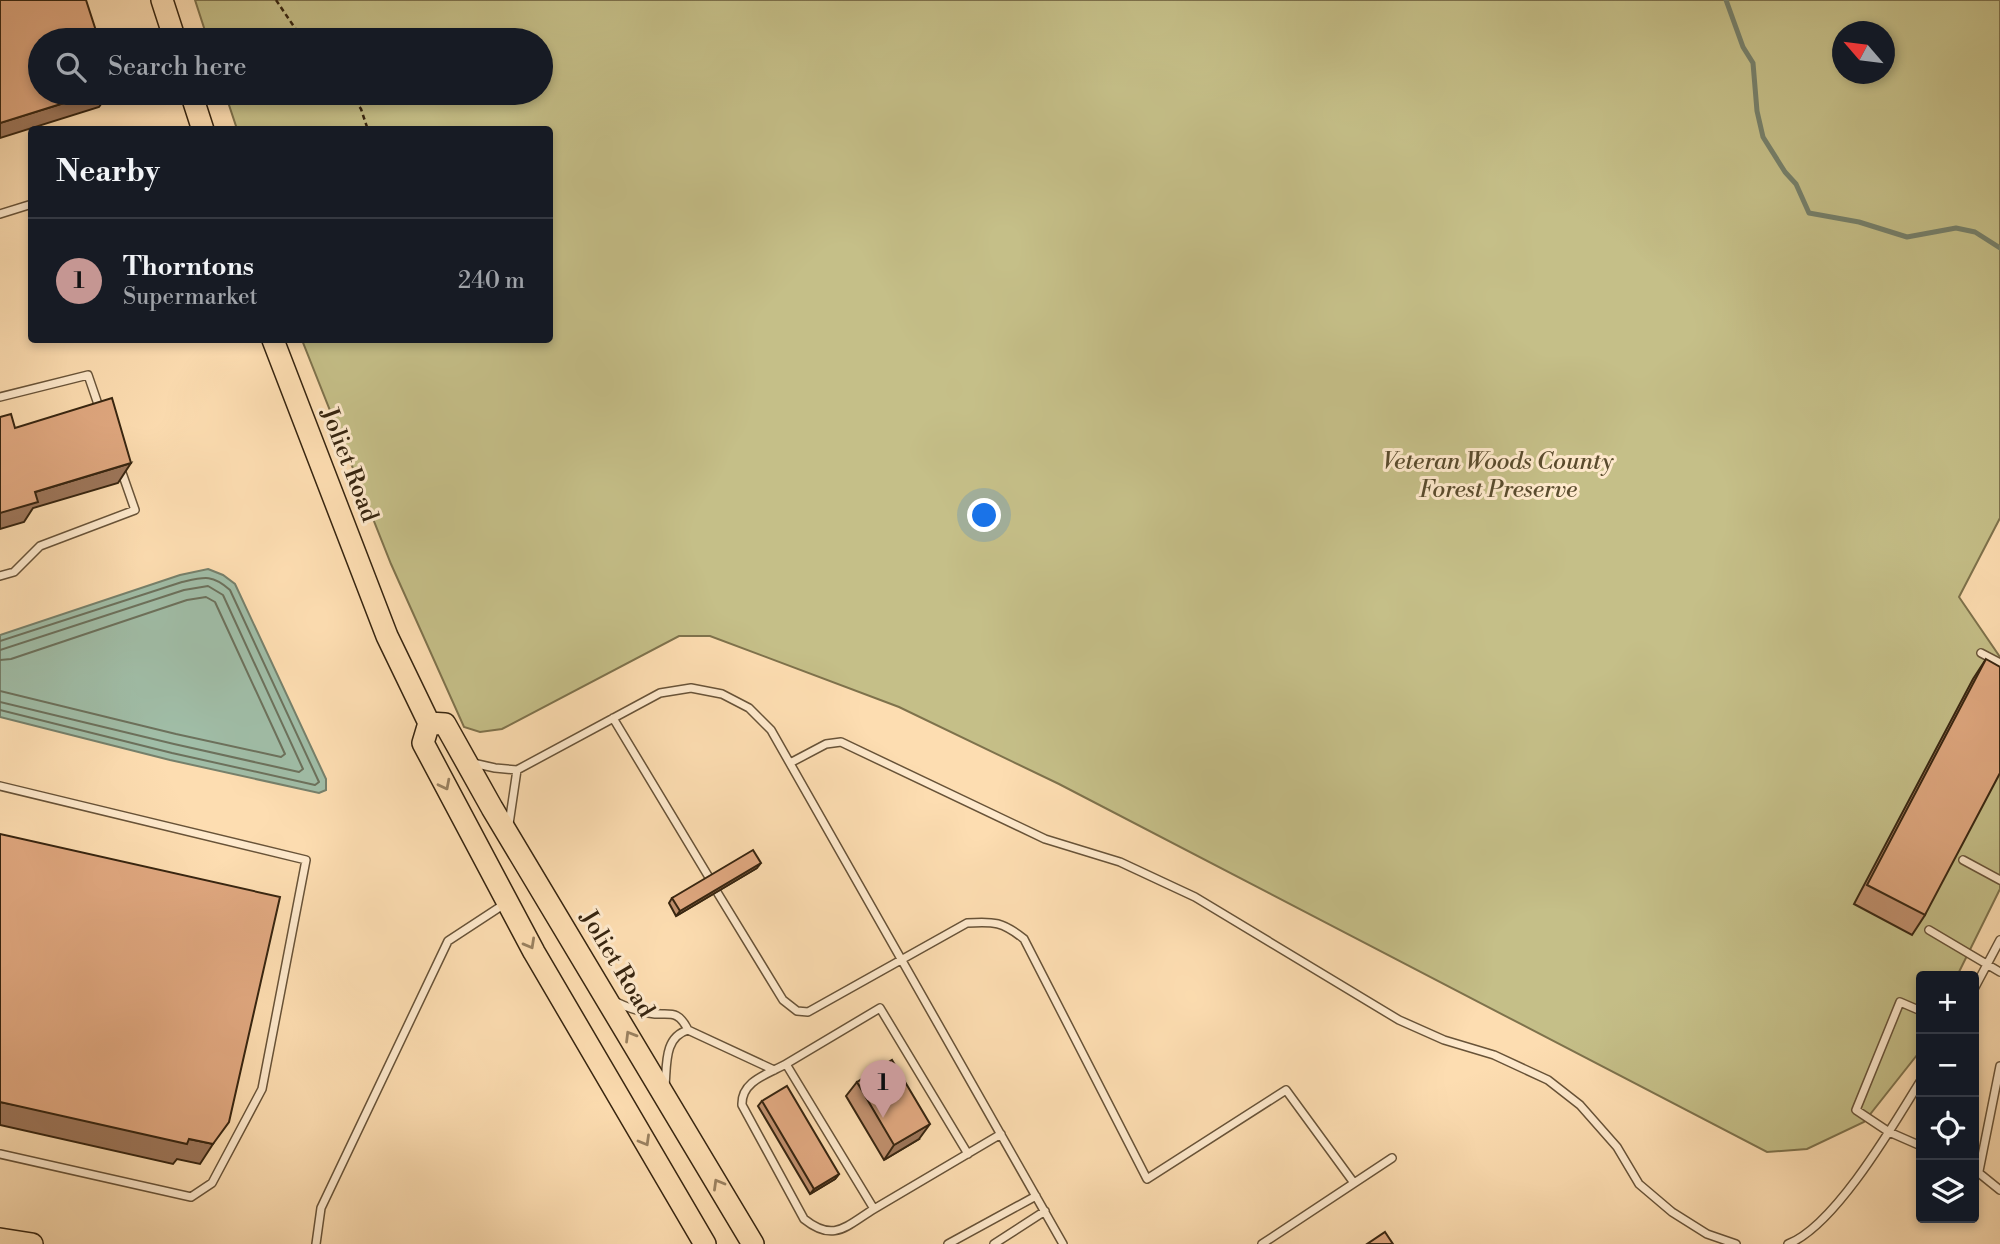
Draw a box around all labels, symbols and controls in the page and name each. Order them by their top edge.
north arrow [1832,21,1895,84]
search box [28,28,553,105]
icon: search [52,48,90,86]
text: Search here [108,51,247,83]
text: Nearby [56,153,160,191]
text: Thorntons [123,251,254,283]
text: 1 [73,267,85,295]
text: 240 m [458,267,525,295]
text: Supermarket [123,283,258,311]
street label: Joliet Road [313,403,385,527]
park label: Veteran Woods County Forest Preserve [1382,447,1614,505]
your location [967,498,1001,532]
one-way arrow [437,778,451,790]
street label: Joliet Road [573,904,661,1023]
one-way arrow [522,937,535,950]
map controls [1916,971,1979,1223]
button: + [1916,971,1979,1034]
one-way arrow [625,1030,638,1043]
button: − [1916,1034,1979,1097]
pin: 1 [860,1060,906,1118]
button: locate [1916,1097,1979,1160]
one-way arrow [636,1133,649,1146]
button: layers [1916,1160,1979,1223]
one-way arrow [713,1179,726,1192]

